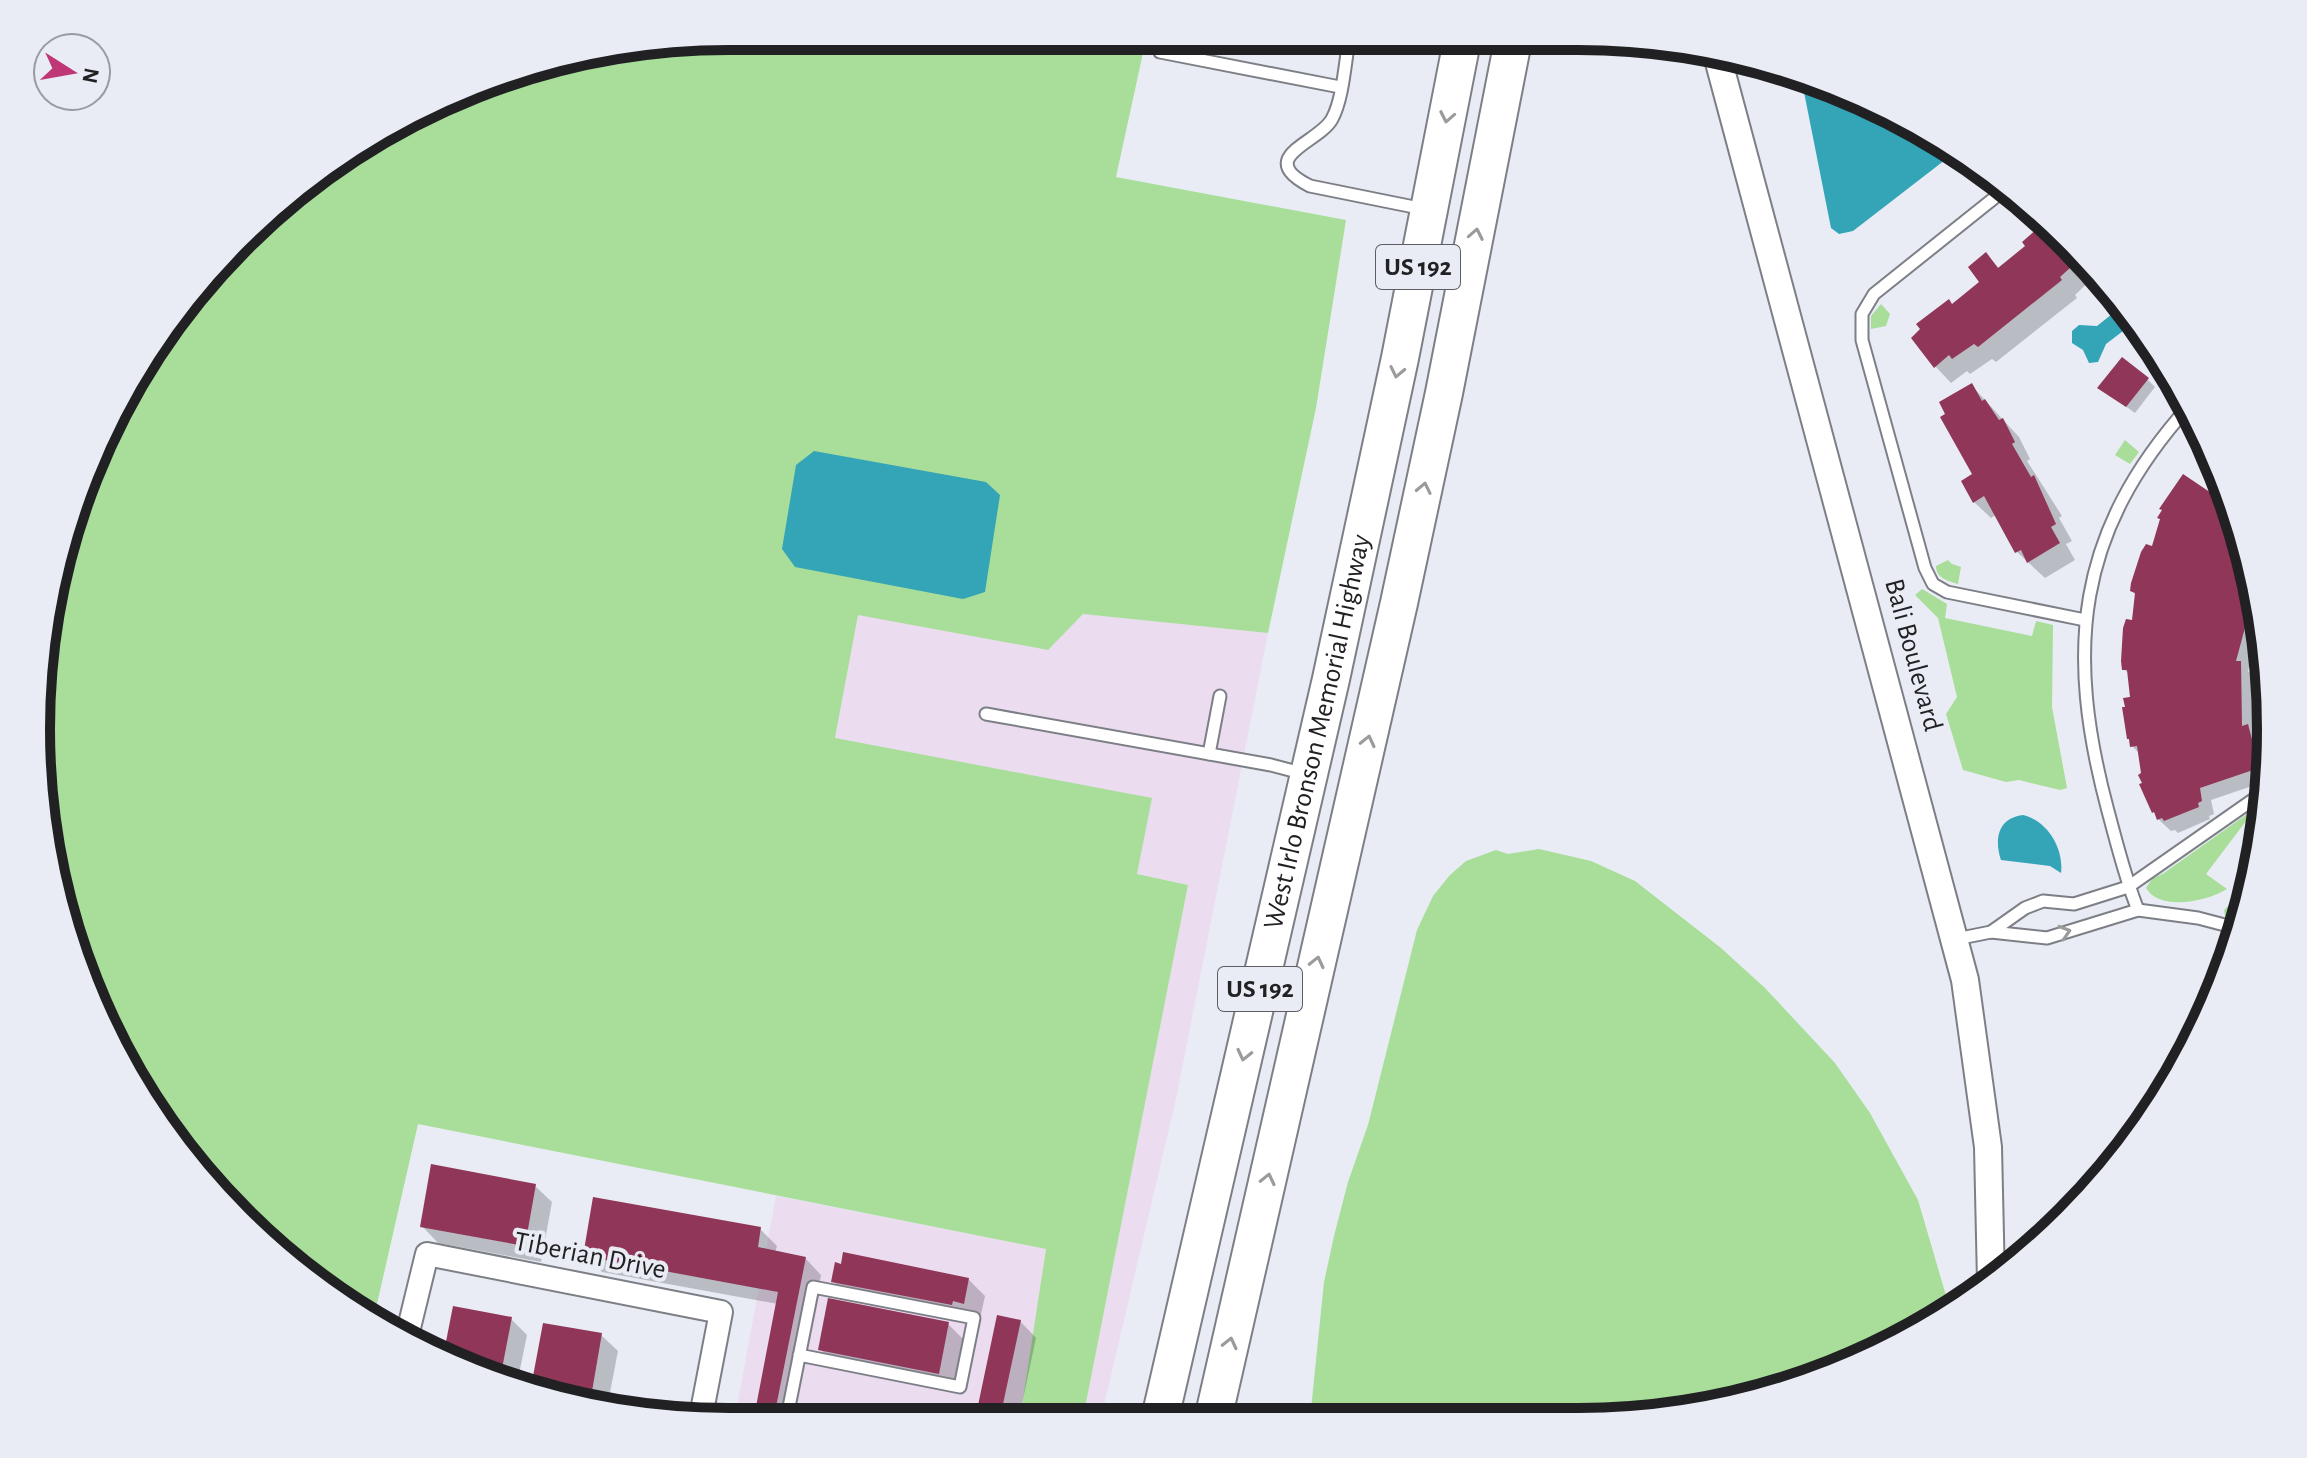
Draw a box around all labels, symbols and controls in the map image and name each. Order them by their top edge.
north arrow [32,32,112,112]
text: N [78,66,103,85]
one-way arrow [1439,110,1456,123]
one-way arrow [1466,228,1483,241]
road number: US 192 [1376,245,1460,289]
one-way arrow [1389,365,1406,379]
one-way arrow [1415,481,1432,495]
street label: West Irlo Bronson Memorial Highway [1260,532,1376,932]
street label: Bali Boulevard [1879,576,1947,734]
one-way arrow [1359,735,1376,749]
one-way arrow [2058,925,2072,941]
one-way arrow [1308,956,1325,970]
road number: US 192 [1218,967,1302,1011]
one-way arrow [1237,1048,1254,1062]
one-way arrow [1259,1173,1276,1187]
street label: Tiberian Drive [512,1228,668,1284]
one-way arrow [1221,1336,1238,1350]

